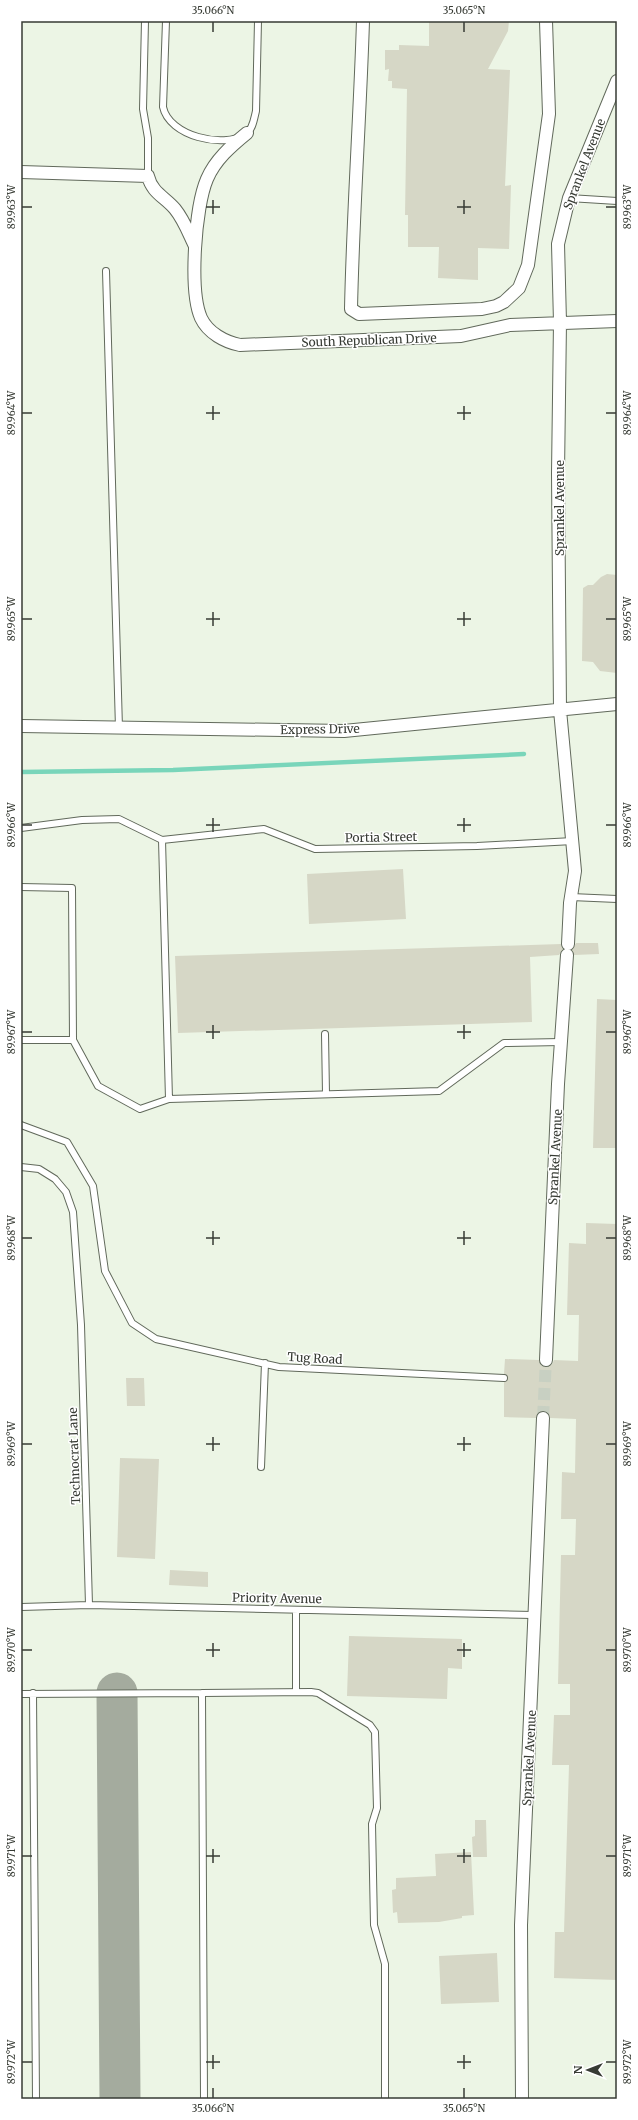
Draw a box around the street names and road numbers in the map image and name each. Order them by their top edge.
street label: Sprankel Avenue [560,116,608,212]
street label: South Republican Drive [301,330,437,350]
street label: Sprankel Avenue [552,460,567,556]
street label: Express Drive [280,721,360,737]
street label: Portia Street [345,829,418,845]
street label: Sprankel Avenue [545,1109,565,1205]
street label: Tug Road [287,1349,343,1367]
street label: Technocrat Lane [65,1407,83,1505]
street label: Priority Avenue [232,1590,322,1606]
street label: Sprankel Avenue [519,1710,539,1806]

